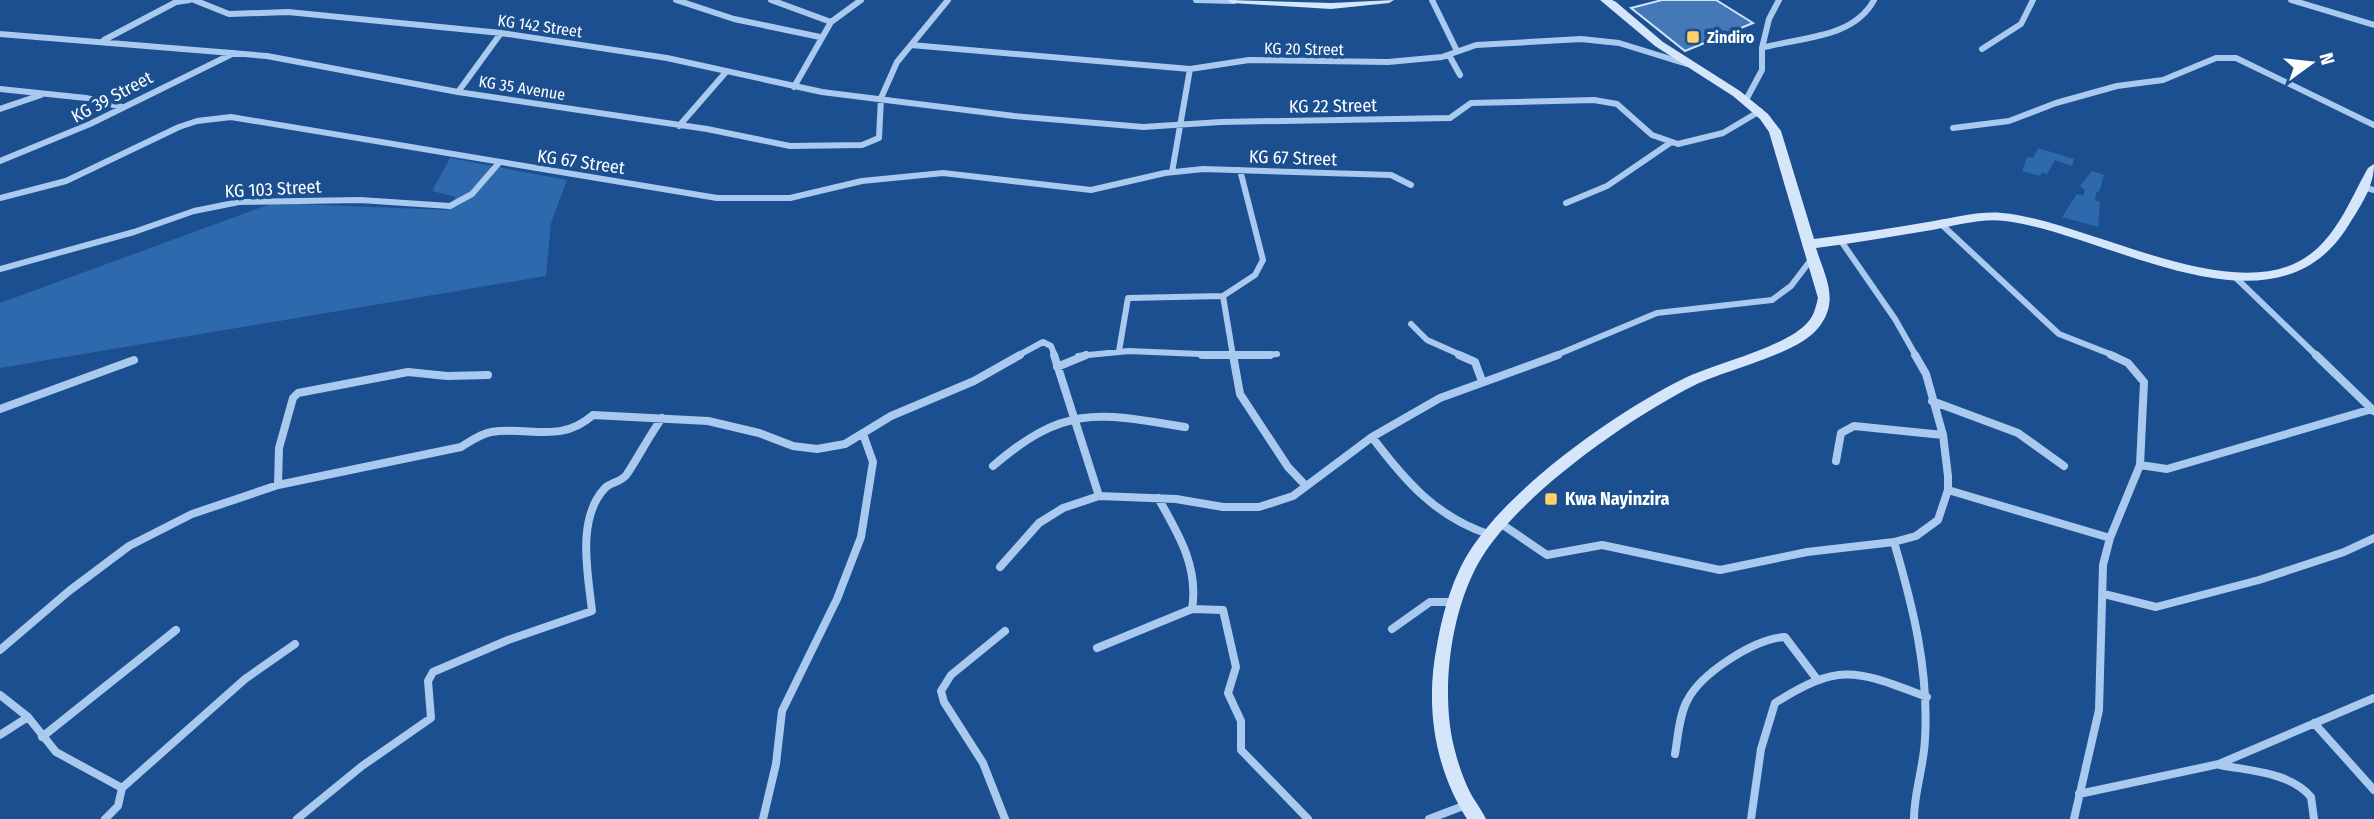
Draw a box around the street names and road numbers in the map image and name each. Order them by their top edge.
street label: KG 142 Street [497,11,584,41]
street label: KG 20 Street [1264,39,1345,59]
street label: KG 39 Street [68,66,157,128]
street label: KG 35 Avenue [477,72,567,104]
street label: KG 22 Street [1289,94,1377,118]
street label: KG 67 Street [536,145,626,179]
street label: KG 67 Street [1249,145,1338,171]
street label: KG 103 Street [224,175,322,203]

